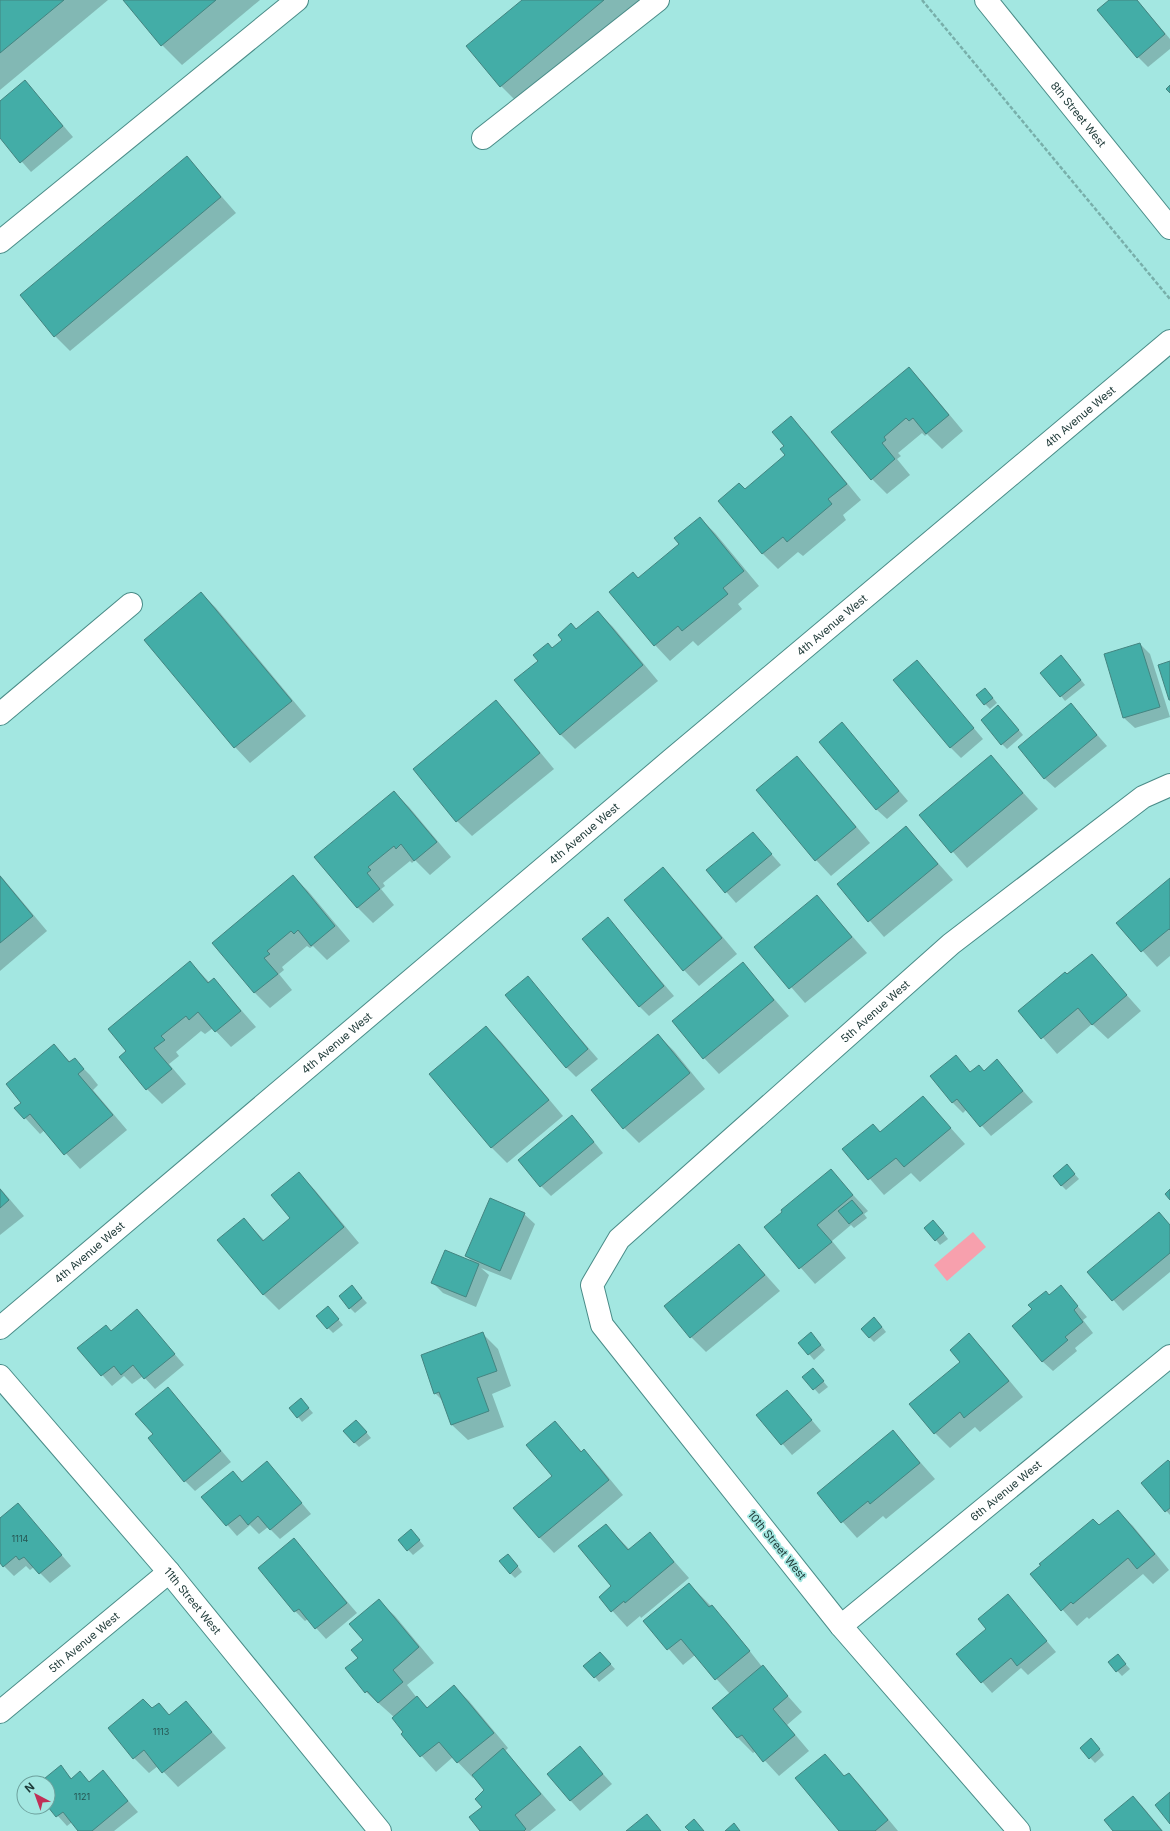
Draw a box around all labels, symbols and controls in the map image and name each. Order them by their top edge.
street label: 8th Street West [1048,79,1109,150]
street label: 4th Avenue West [1042,383,1118,450]
street label: 4th Avenue West [793,591,870,659]
street label: 4th Avenue West [546,800,622,868]
street label: 5th Avenue West [838,977,913,1046]
street label: 4th Avenue West [298,1009,375,1077]
street label: 4th Avenue West [51,1218,128,1286]
street label: 6th Avenue West [967,1457,1044,1524]
street label: 10th Street West [745,1508,809,1583]
house number: 1114 [12,1533,29,1544]
street label: 11th Street West [161,1564,224,1638]
street label: 5th Avenue West [46,1609,123,1676]
house number: 1113 [153,1726,170,1737]
north arrow [16,1775,56,1815]
text: N [22,1779,37,1795]
house number: 1121 [74,1791,90,1802]

